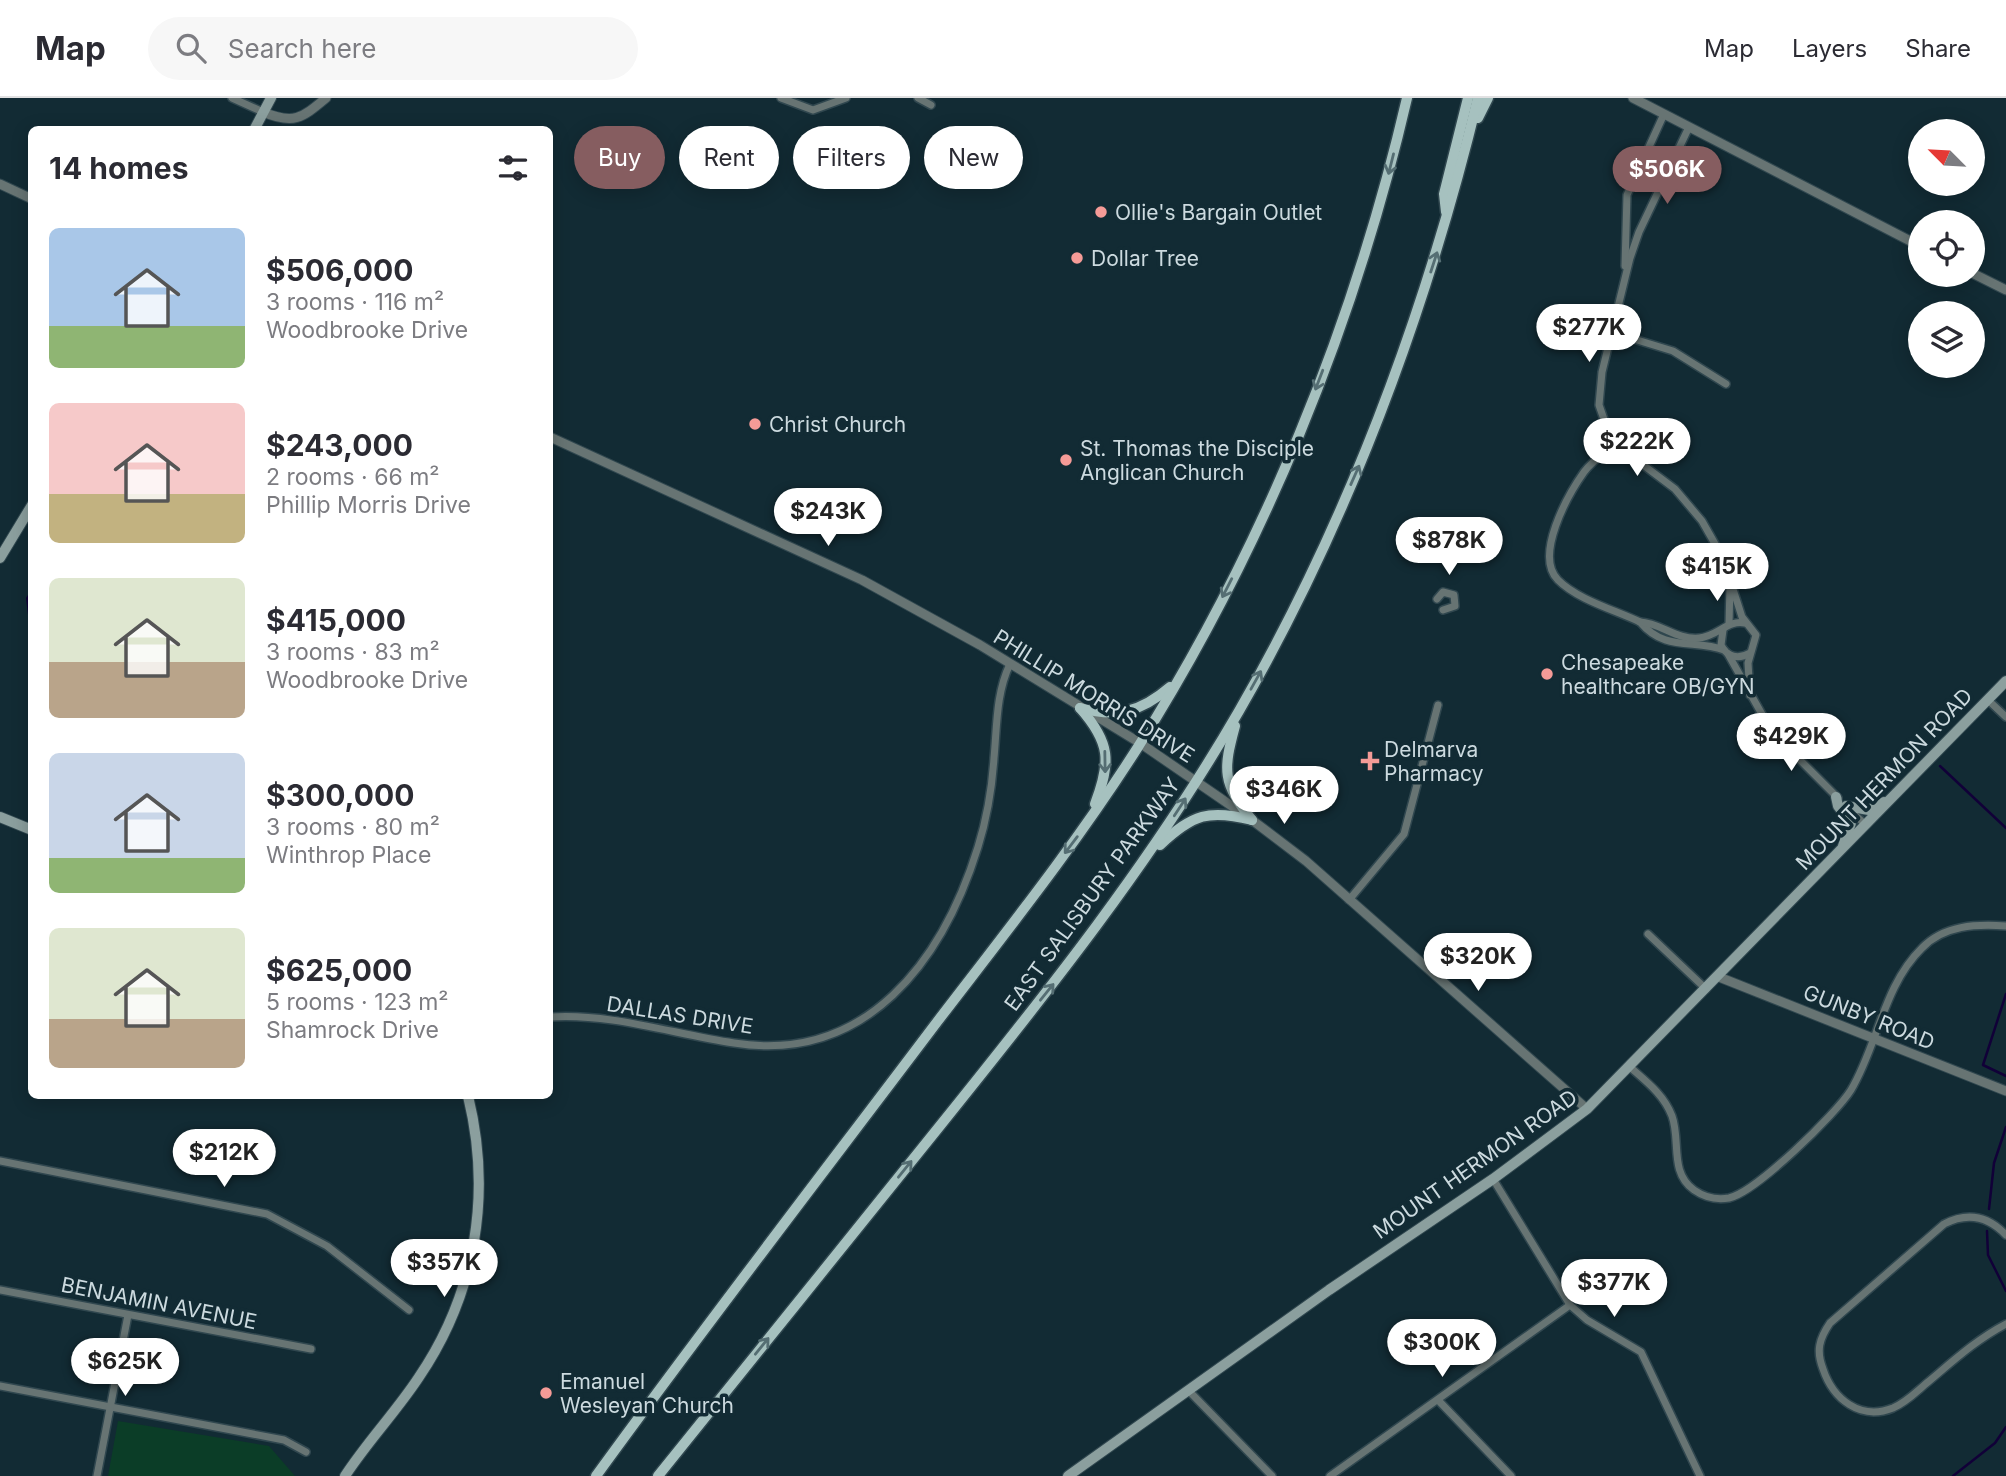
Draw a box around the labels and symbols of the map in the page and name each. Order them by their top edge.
north arrow [1908,119,1984,196]
pin: $506K [1618,146,1716,206]
one-way arrow [1384,152,1397,175]
place label: Ollie's Bargain Outlet [1115,200,1322,225]
marker: Ollie's Bargain Outlet [1093,204,1109,220]
place label: Dollar Tree [1091,246,1199,271]
marker: Dollar Tree [1069,250,1085,266]
one-way arrow [1429,252,1441,274]
pin: $277K [1540,304,1638,364]
one-way arrow [1312,369,1325,390]
place label: Christ Church [769,412,906,437]
marker: Christ Church [747,416,763,432]
pin: $222K [1588,418,1686,478]
place label: St. Thomas the Disciple Anglican Church [1080,436,1314,485]
marker: St. Thomas the Disciple Anglican Church [1058,452,1074,468]
one-way arrow [1349,465,1362,487]
pin: $243K [779,489,877,548]
pin: $878K [1400,518,1498,577]
pin: $415K [1668,544,1766,603]
one-way arrow [1220,577,1234,598]
street label: PHILLIP MORRIS DRIVE [989,624,1199,768]
place label: Chesapeake healthcare OB/GYN [1561,650,1755,699]
marker: Chesapeake healthcare OB/GYN [1539,666,1555,682]
one-way arrow [1250,670,1263,691]
street label: MOUNT HERMON ROAD [1791,683,1977,875]
pin: $429K [1742,714,1840,773]
place label: Delmarva Pharmacy [1384,737,1484,786]
one-way arrow [1098,751,1112,774]
marker: Delmarva Pharmacy [1362,753,1378,769]
pin: $346K [1235,766,1333,826]
street label: EAST SALISBURY PARKWAY [999,772,1185,1016]
one-way arrow [1172,798,1187,817]
one-way arrow [1064,835,1079,854]
pin: $320K [1429,934,1527,993]
street label: GUNBY ROAD [1800,979,1938,1055]
one-way arrow [1040,983,1055,1001]
street label: DALLAS DRIVE [605,991,755,1039]
street label: MOUNT HERMON ROAD [1368,1084,1582,1244]
pin: $212K [175,1130,273,1189]
one-way arrow [897,1161,912,1179]
pin: $357K [395,1240,493,1299]
pin: $377K [1565,1260,1663,1319]
street label: BENJAMIN AVENUE [59,1272,259,1334]
pin: $300K [1393,1320,1491,1379]
pin: $625K [76,1338,174,1398]
one-way arrow [754,1338,770,1356]
place label: Emanuel Wesleyan Church [560,1369,734,1418]
marker: Emanuel Wesleyan Church [538,1385,554,1401]

